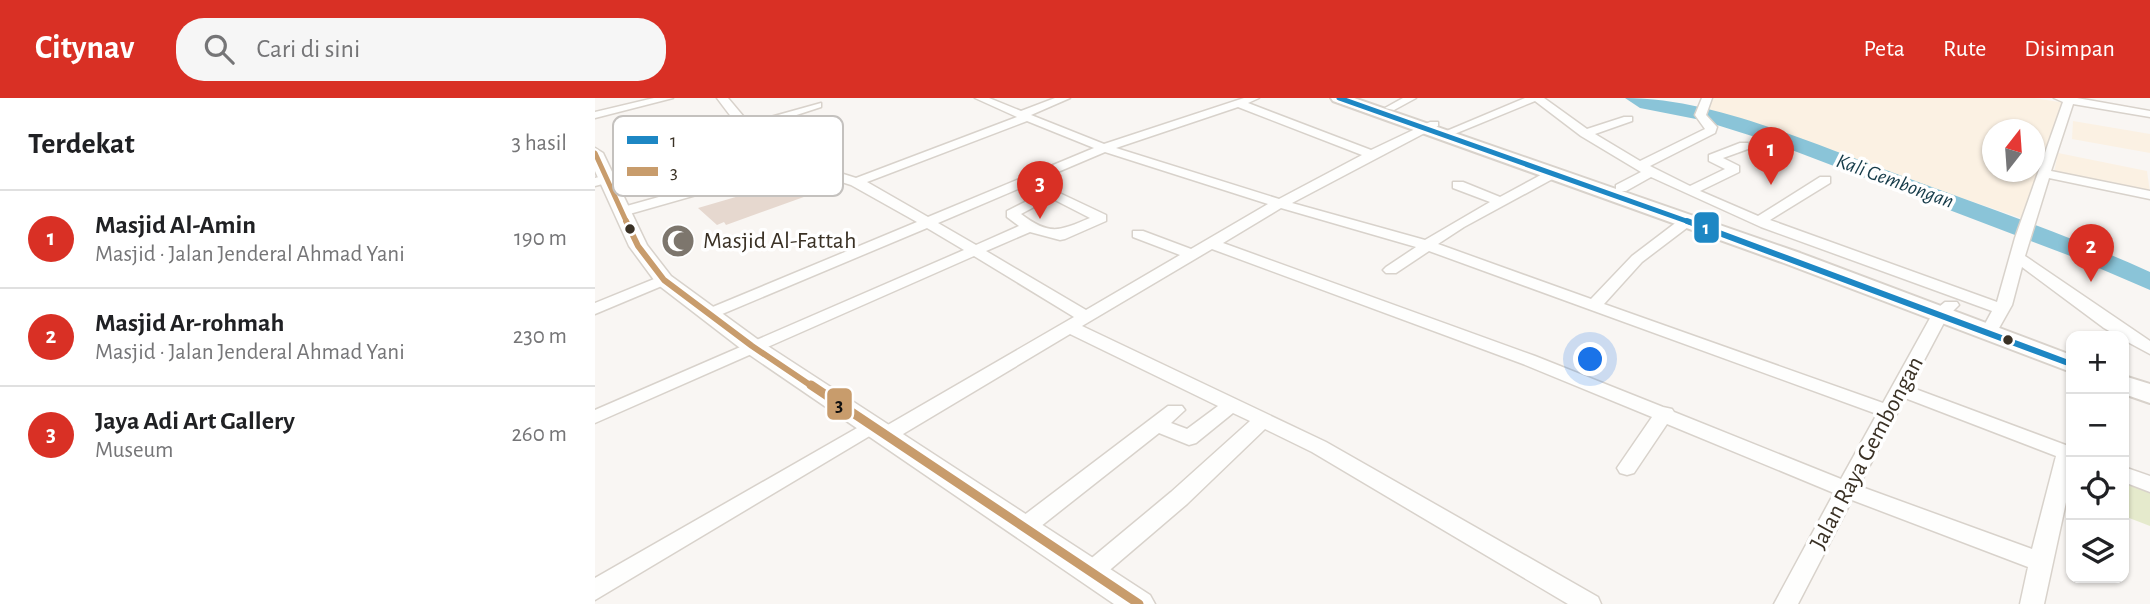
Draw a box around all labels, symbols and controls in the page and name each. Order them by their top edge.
search box [176,18,666,81]
icon: search [200,30,238,68]
text: Citynav [35,32,134,65]
text: Cari di sini [256,36,360,62]
text: Peta [1864,37,1905,61]
text: Rute [1943,37,1986,61]
text: Disimpan [2024,37,2115,61]
legend [613,116,843,196]
north arrow [1982,119,2045,182]
pin: 1 [1748,127,1794,185]
text: Terdekat [28,129,135,159]
text: 3 hasil [511,132,567,155]
text: 1 [670,132,677,151]
water label: Kali Gembongan [1834,150,1956,212]
pin: 3 [1017,161,1063,219]
text: 3 [670,163,678,182]
line badge: 1 [1693,211,1720,244]
text: Masjid Al-Amin [95,212,256,238]
text: 1 [1703,219,1709,238]
unlabelled marker [623,222,637,236]
mosque icon: Masjid Al-Fattah [659,222,697,260]
pin: 2 [2068,224,2114,282]
text: 1 [47,227,55,250]
text: 190 m [514,227,567,250]
place label: Masjid Al-Fattah [703,229,856,253]
text: Masjid · Jalan Jenderal Ahmad Yani [95,243,405,266]
text: Masjid Ar-rohmah [95,310,284,336]
text: 2 [46,325,56,348]
text: 230 m [513,325,567,348]
map controls [2066,331,2129,583]
button: + [2066,331,2129,394]
unlabelled marker [2001,333,2015,347]
text: Masjid · Jalan Jenderal Ahmad Yani [95,341,405,364]
your location [1573,342,1607,376]
street label: Jalan Raya Gembongan [1806,353,1928,553]
line badge: 3 [826,387,853,421]
button: − [2066,394,2129,457]
text: 3 [835,396,843,415]
text: Jaya Adi Art Gallery [95,408,295,434]
text: 3 [46,423,56,446]
text: 260 m [511,423,567,446]
text: Museum [95,439,173,462]
button: locate [2066,457,2129,520]
button: layers [2066,520,2129,583]

